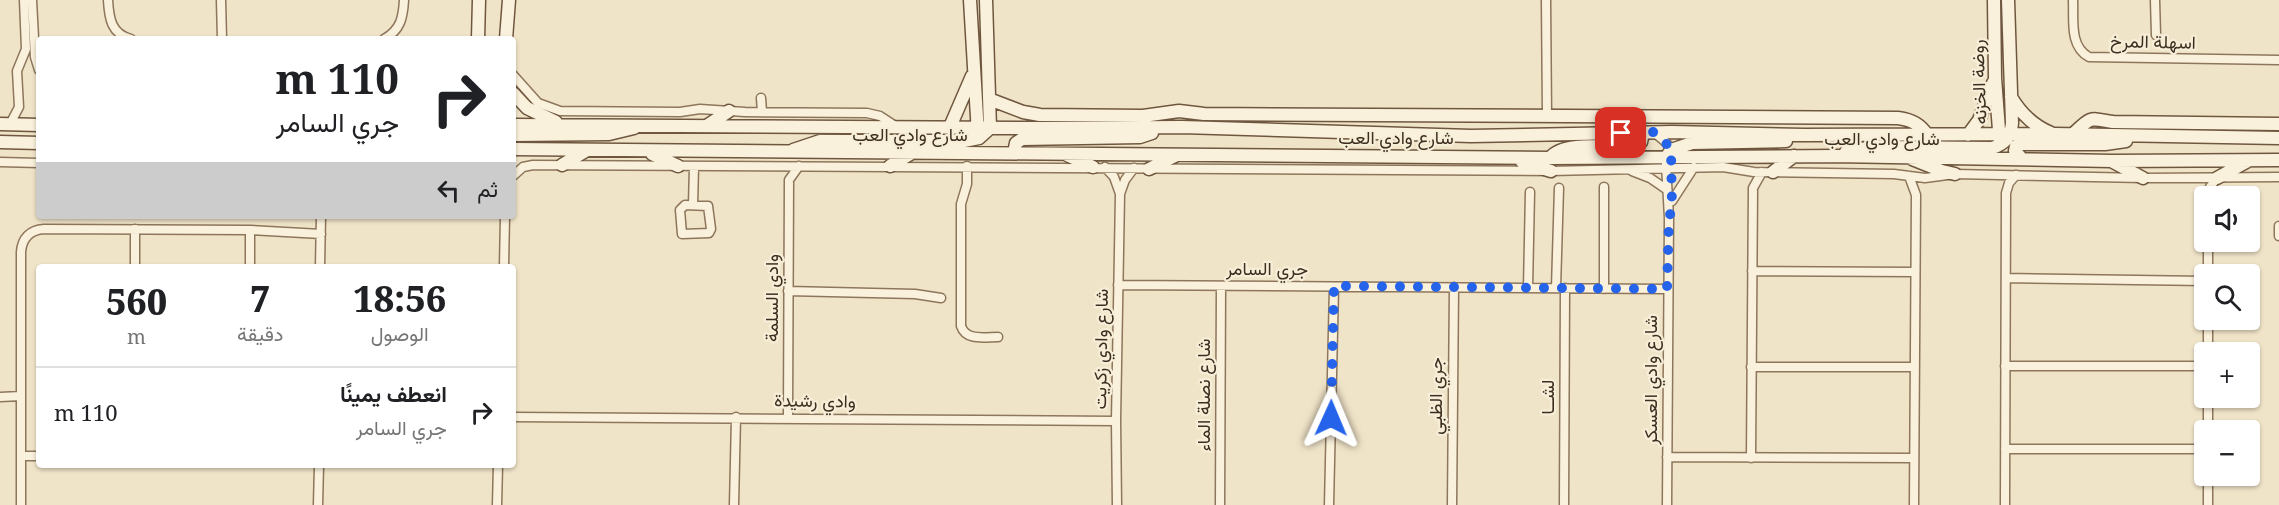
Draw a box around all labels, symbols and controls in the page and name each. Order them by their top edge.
street label: اسهلة المرخ [2110,28,2196,55]
street label: روضة الخزنه [1965,39,1991,125]
text: 110 m [275,49,399,106]
icon: right [420,60,498,138]
text: جري السامر [276,103,399,140]
pin [1595,107,1646,158]
icon: arrive [1604,116,1637,149]
street label: شارع وادي العب [852,122,968,150]
street label: شارع وادي العب [1338,125,1454,153]
street label: شارع وادي العب [1824,126,1940,154]
text: ثم [477,173,498,203]
icon: left [432,174,465,207]
map controls [2194,186,2260,486]
button: sound [2194,186,2260,252]
street label: وادي السلمة [759,254,787,342]
street label: جري السامر [1225,256,1308,284]
button: search [2194,264,2260,330]
text: 7 [250,274,270,323]
text: 18:56 [353,274,446,323]
text: 560 [106,277,167,326]
street label: شارع وادي زكريت [1087,288,1117,410]
street label: شارع وادي العسكر [1638,315,1666,446]
text: دقيقة [237,320,283,347]
text: الوصول [371,320,429,347]
text: m [127,323,146,350]
street label: شارع نصلة الماء [1191,339,1216,451]
button: + [2194,342,2260,408]
street label: جري الظبي [1423,357,1451,435]
text: انعطف يمينًا [340,378,447,408]
street label: لشــا [1535,379,1559,415]
position arrow [1299,386,1363,450]
street label: وادي رشيدة [774,387,856,417]
icon: right [465,396,498,429]
text: 110 m [54,397,117,427]
text: جري السامر [356,414,447,441]
button: − [2194,420,2260,486]

